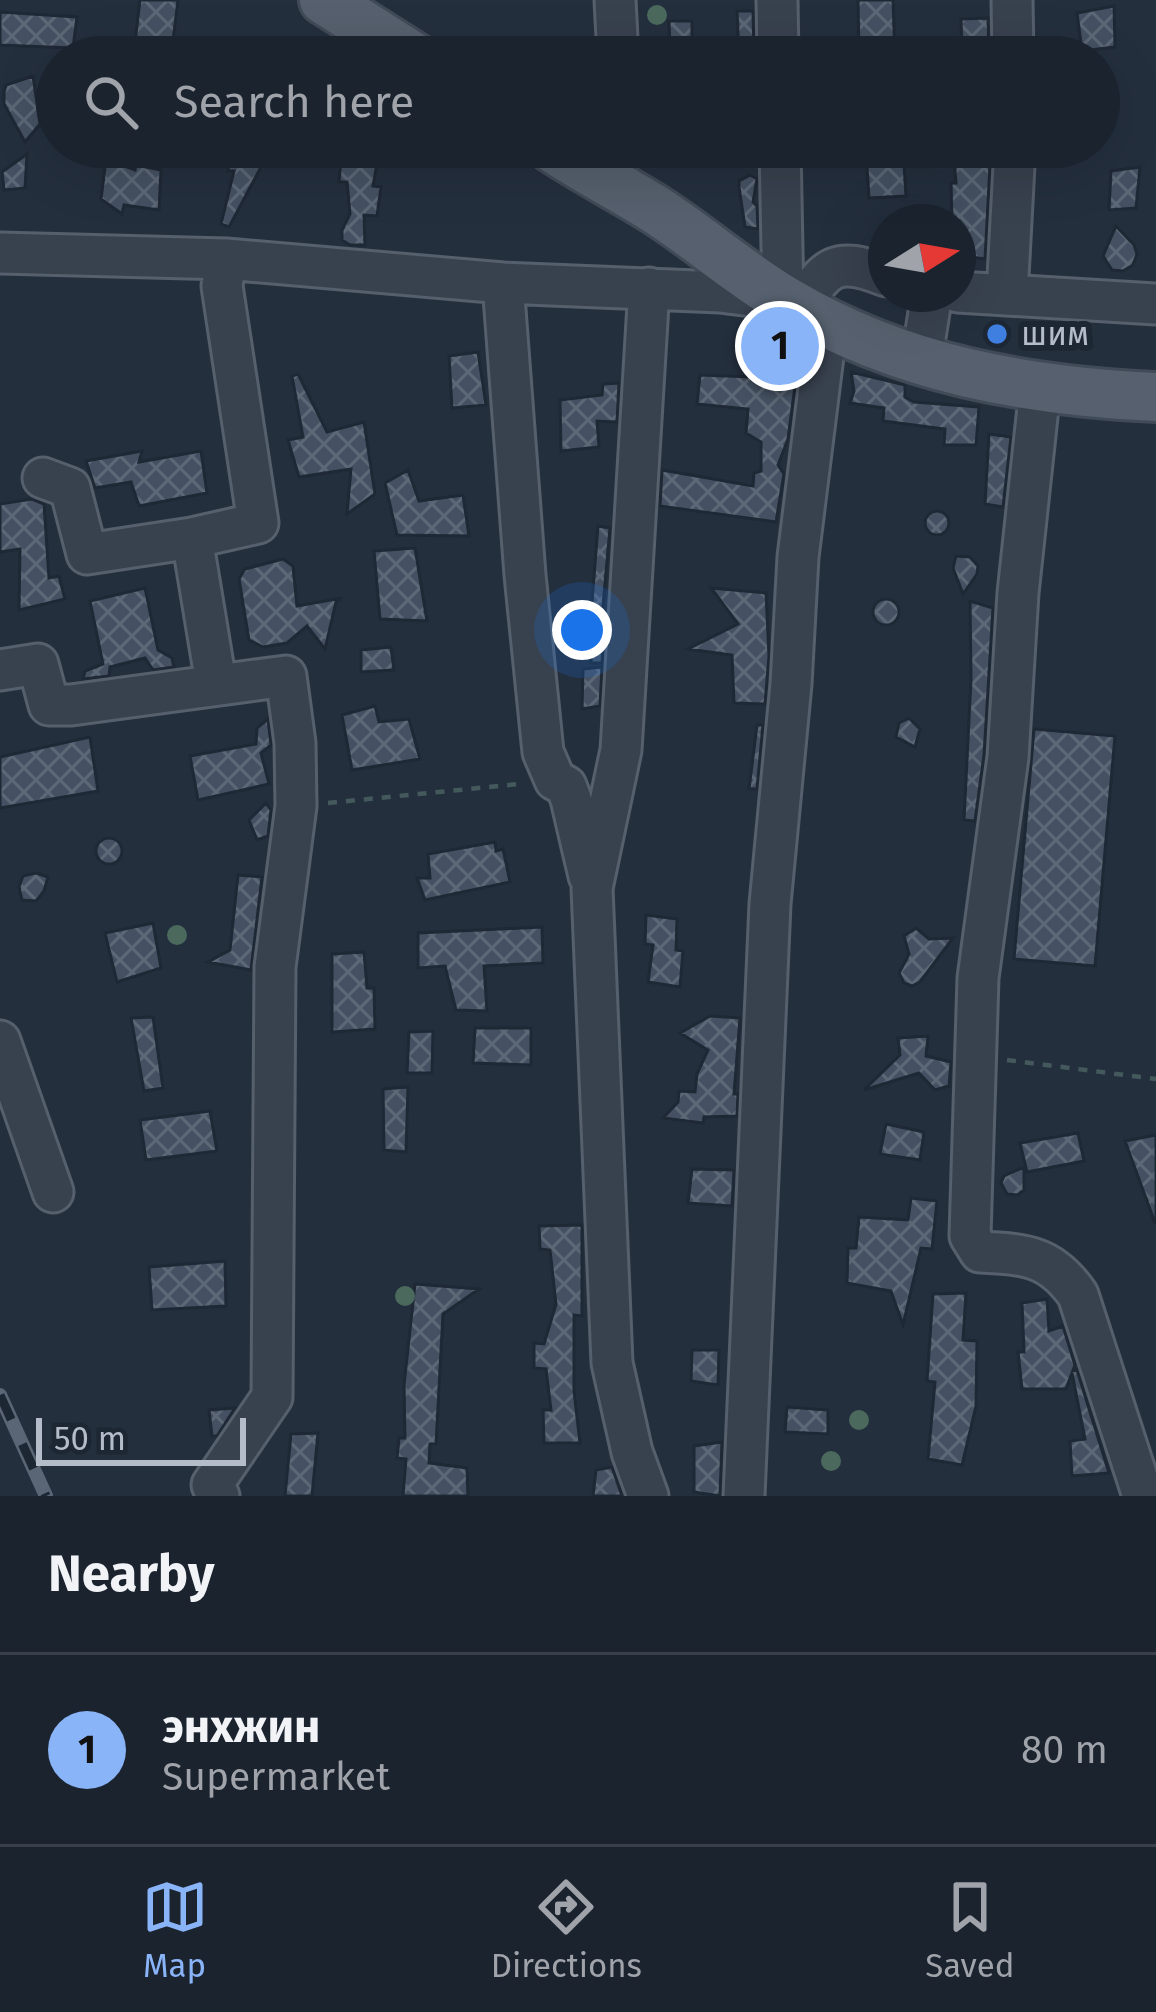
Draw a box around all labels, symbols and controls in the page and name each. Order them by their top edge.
search box [36,36,1120,168]
icon: search [78,69,144,135]
text: Search here [174,75,414,129]
north arrow [868,204,976,312]
pin: 1 [741,301,819,391]
place label: шим [1021,314,1089,354]
marker: шим [984,321,1010,347]
your location [552,600,612,660]
scale bar [36,1412,246,1465]
text: 50 m [54,1419,126,1459]
text: Nearby [48,1543,214,1605]
text: энхжин [162,1700,320,1754]
text: 1 [78,1727,96,1773]
text: 80 m [1021,1727,1108,1773]
text: Supermarket [162,1754,390,1800]
tab: Map [142,1874,208,1986]
tab: Directions [491,1874,642,1986]
tab: Saved [925,1874,1014,1986]

